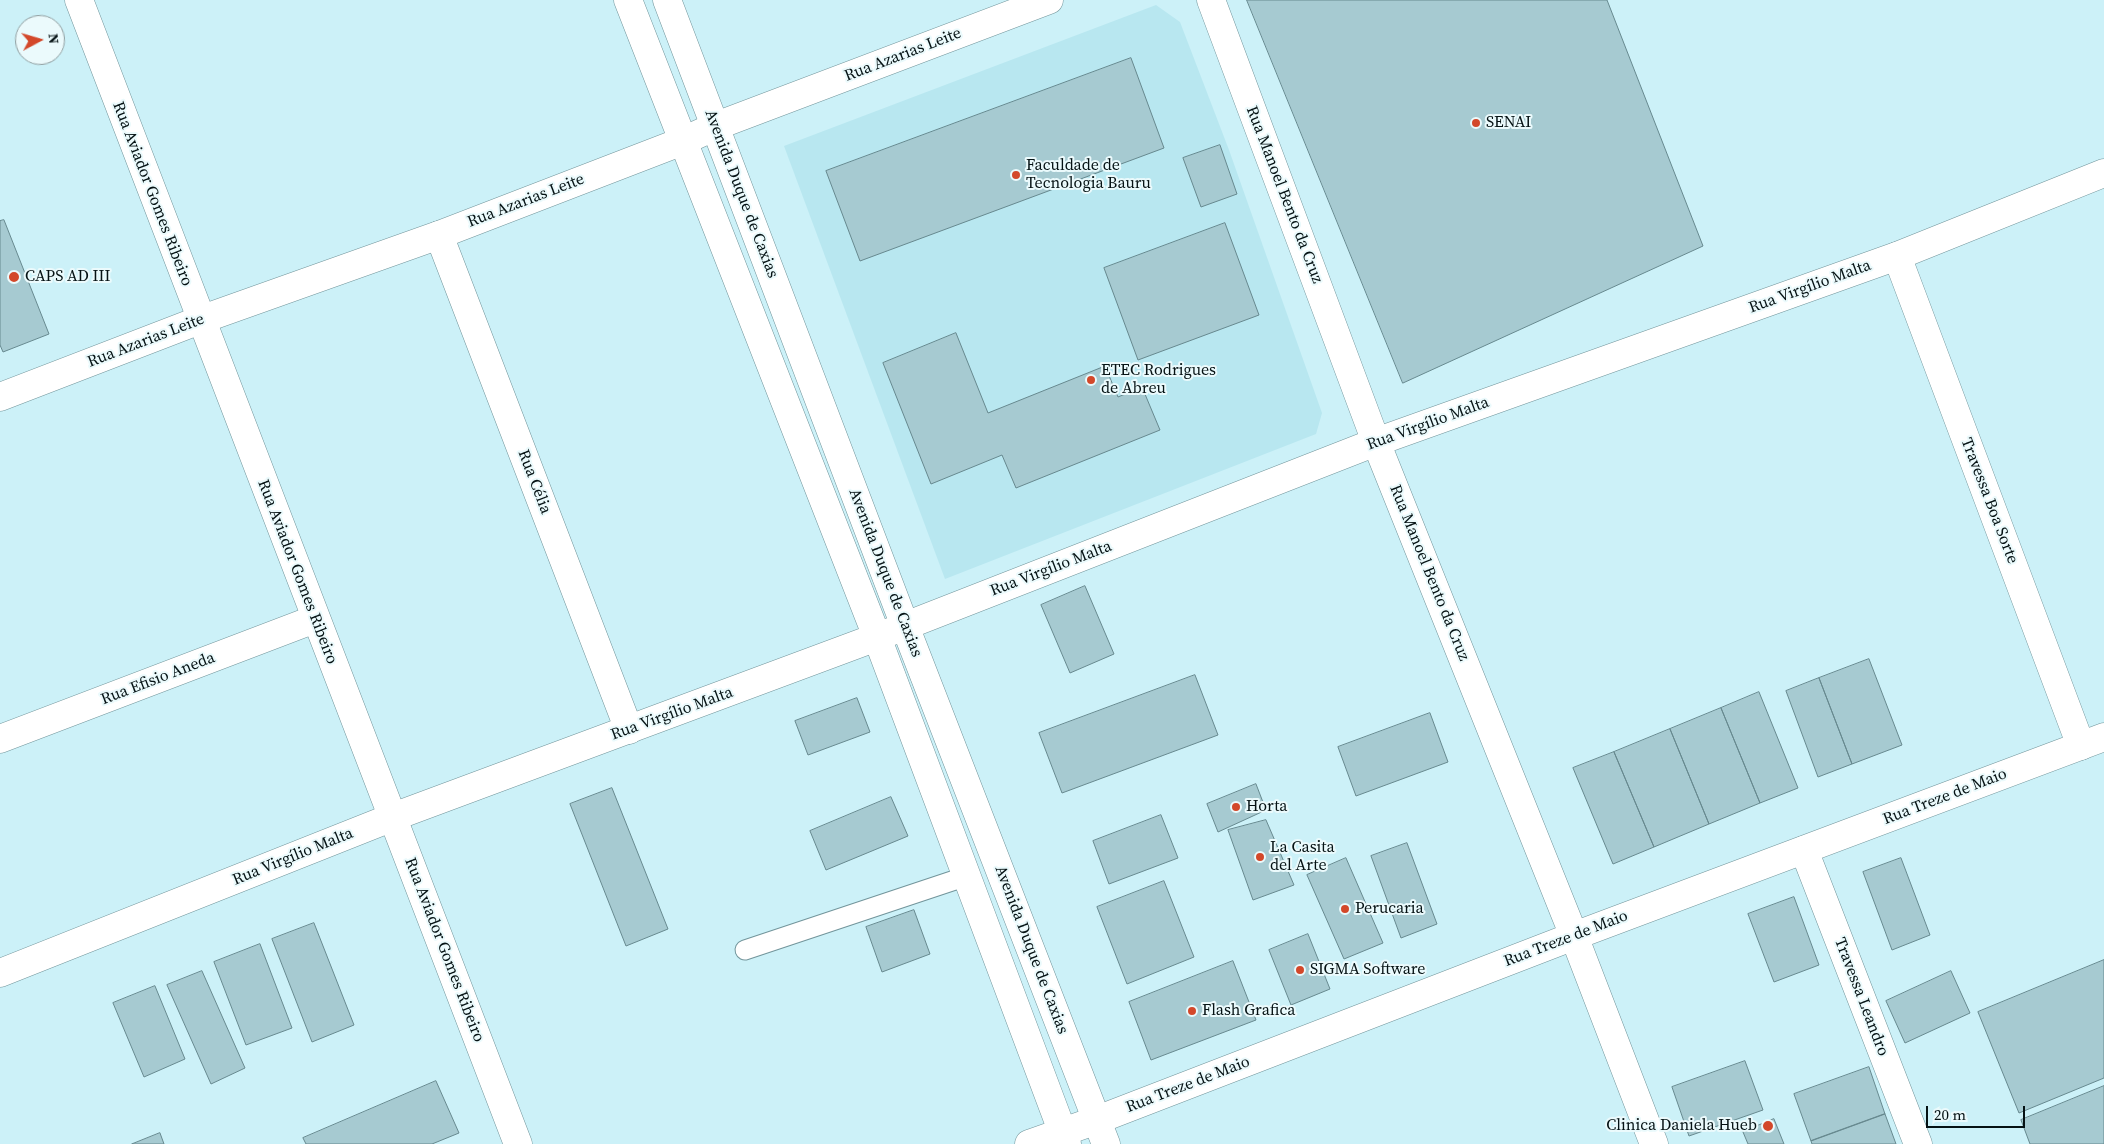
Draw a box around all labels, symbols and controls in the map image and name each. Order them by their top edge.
north arrow [15,15,65,65]
street label: Rua Azarias Leite [842,24,964,86]
text: N [43,32,64,45]
street label: Rua Aviador Gomes Ribeiro [108,99,196,289]
street label: Rua Manoel Bento da Cruz [1241,104,1327,286]
street label: Avenida Duque de Caxias [700,107,782,281]
place label: SENAI [1486,113,1531,133]
marker: SENAI [1470,117,1482,129]
place label: Faculdade de Tecnologia Bauru [1026,156,1151,194]
marker: Faculdade de Tecnologia Bauru [1010,169,1022,181]
street label: Rua Azarias Leite [465,170,587,232]
street label: Rua Virgílio Malta [1746,256,1874,318]
place label: CAPS AD III [25,267,110,287]
marker: CAPS AD III [7,270,21,284]
street label: Rua Azarias Leite [85,310,207,372]
place label: ETEC Rodrigues de Abreu [1101,361,1216,399]
marker: ETEC Rodrigues de Abreu [1085,374,1097,386]
street label: Rua Virgílio Malta [1364,393,1492,455]
street label: Travessa Boa Sorte [1956,435,2022,567]
street label: Rua Célia [513,447,555,517]
street label: Rua Aviador Gomes Ribeiro [253,477,341,667]
street label: Rua Manoel Bento da Cruz [1385,482,1473,664]
street label: Avenida Duque de Caxias [844,486,926,660]
street label: Rua Virgílio Malta [988,537,1114,601]
street label: Rua Efisio Aneda [98,648,218,710]
street label: Rua Virgílio Malta [608,683,736,745]
street label: Rua Treze de Maio [1880,765,2010,829]
place label: Horta [1246,797,1287,817]
marker: Horta [1230,801,1242,813]
street label: Rua Virgílio Malta [230,824,356,890]
place label: La Casita del Arte [1270,838,1335,876]
marker: La Casita del Arte [1254,851,1266,863]
street label: Rua Aviador Gomes Ribeiro [400,855,488,1045]
street label: Avenida Duque de Caxias [990,863,1072,1037]
place label: Perucaria [1355,899,1424,919]
marker: Perucaria [1339,903,1351,915]
street label: Rua Treze de Maio [1501,907,1631,971]
street label: Travessa Leandro [1830,935,1892,1059]
place label: SIGMA Software [1310,960,1426,980]
marker: SIGMA Software [1294,964,1306,976]
place label: Flash Grafica [1202,1001,1295,1021]
marker: Flash Grafica [1186,1005,1198,1017]
street label: Rua Treze de Maio [1123,1053,1253,1117]
scale bar [1929,1096,2028,1128]
text: 20 m [1934,1104,1966,1125]
place label: Clinica Daniela Hueb [1606,1116,1757,1136]
marker: Clinica Daniela Hueb [1761,1119,1775,1133]

